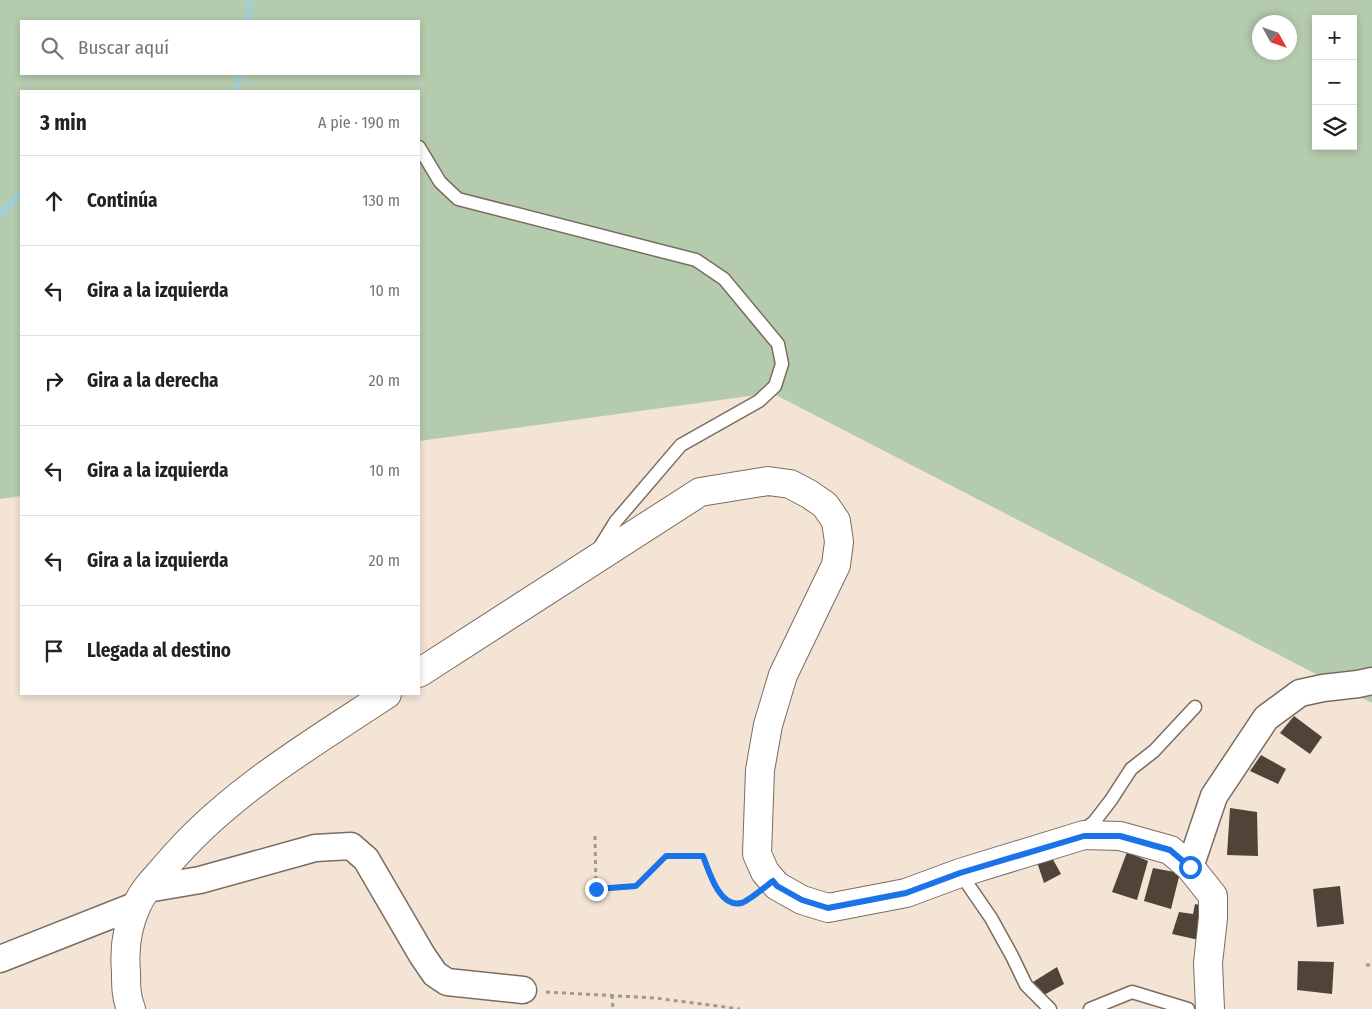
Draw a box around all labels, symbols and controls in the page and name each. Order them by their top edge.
north arrow [1252,15,1297,60]
map controls [1312,15,1357,150]
button: + [1312,15,1357,60]
search box [20,20,420,75]
icon: search [38,34,66,62]
text: Buscar aquí [78,36,169,59]
button: − [1312,60,1357,105]
button: layers [1312,105,1357,150]
text: 3 min [40,110,87,136]
text: A pie · 190 m [318,113,400,132]
icon: ahead [40,187,68,215]
text: Continúa [87,189,158,212]
text: 130 m [362,191,400,210]
icon: left [40,277,68,305]
text: Gira a la izquierda [87,279,229,302]
text: 10 m [369,281,400,300]
icon: right [40,367,68,395]
text: Gira a la derecha [87,369,219,392]
text: 20 m [369,371,400,390]
icon: left [40,457,68,485]
text: Gira a la izquierda [87,459,229,482]
text: 10 m [369,461,400,480]
icon: left [40,547,68,575]
text: Gira a la izquierda [87,549,229,572]
text: 20 m [369,551,400,570]
icon: arrive [40,637,68,665]
text: Llegada al destino [87,639,231,662]
route start [1179,856,1202,879]
route end [585,878,608,901]

